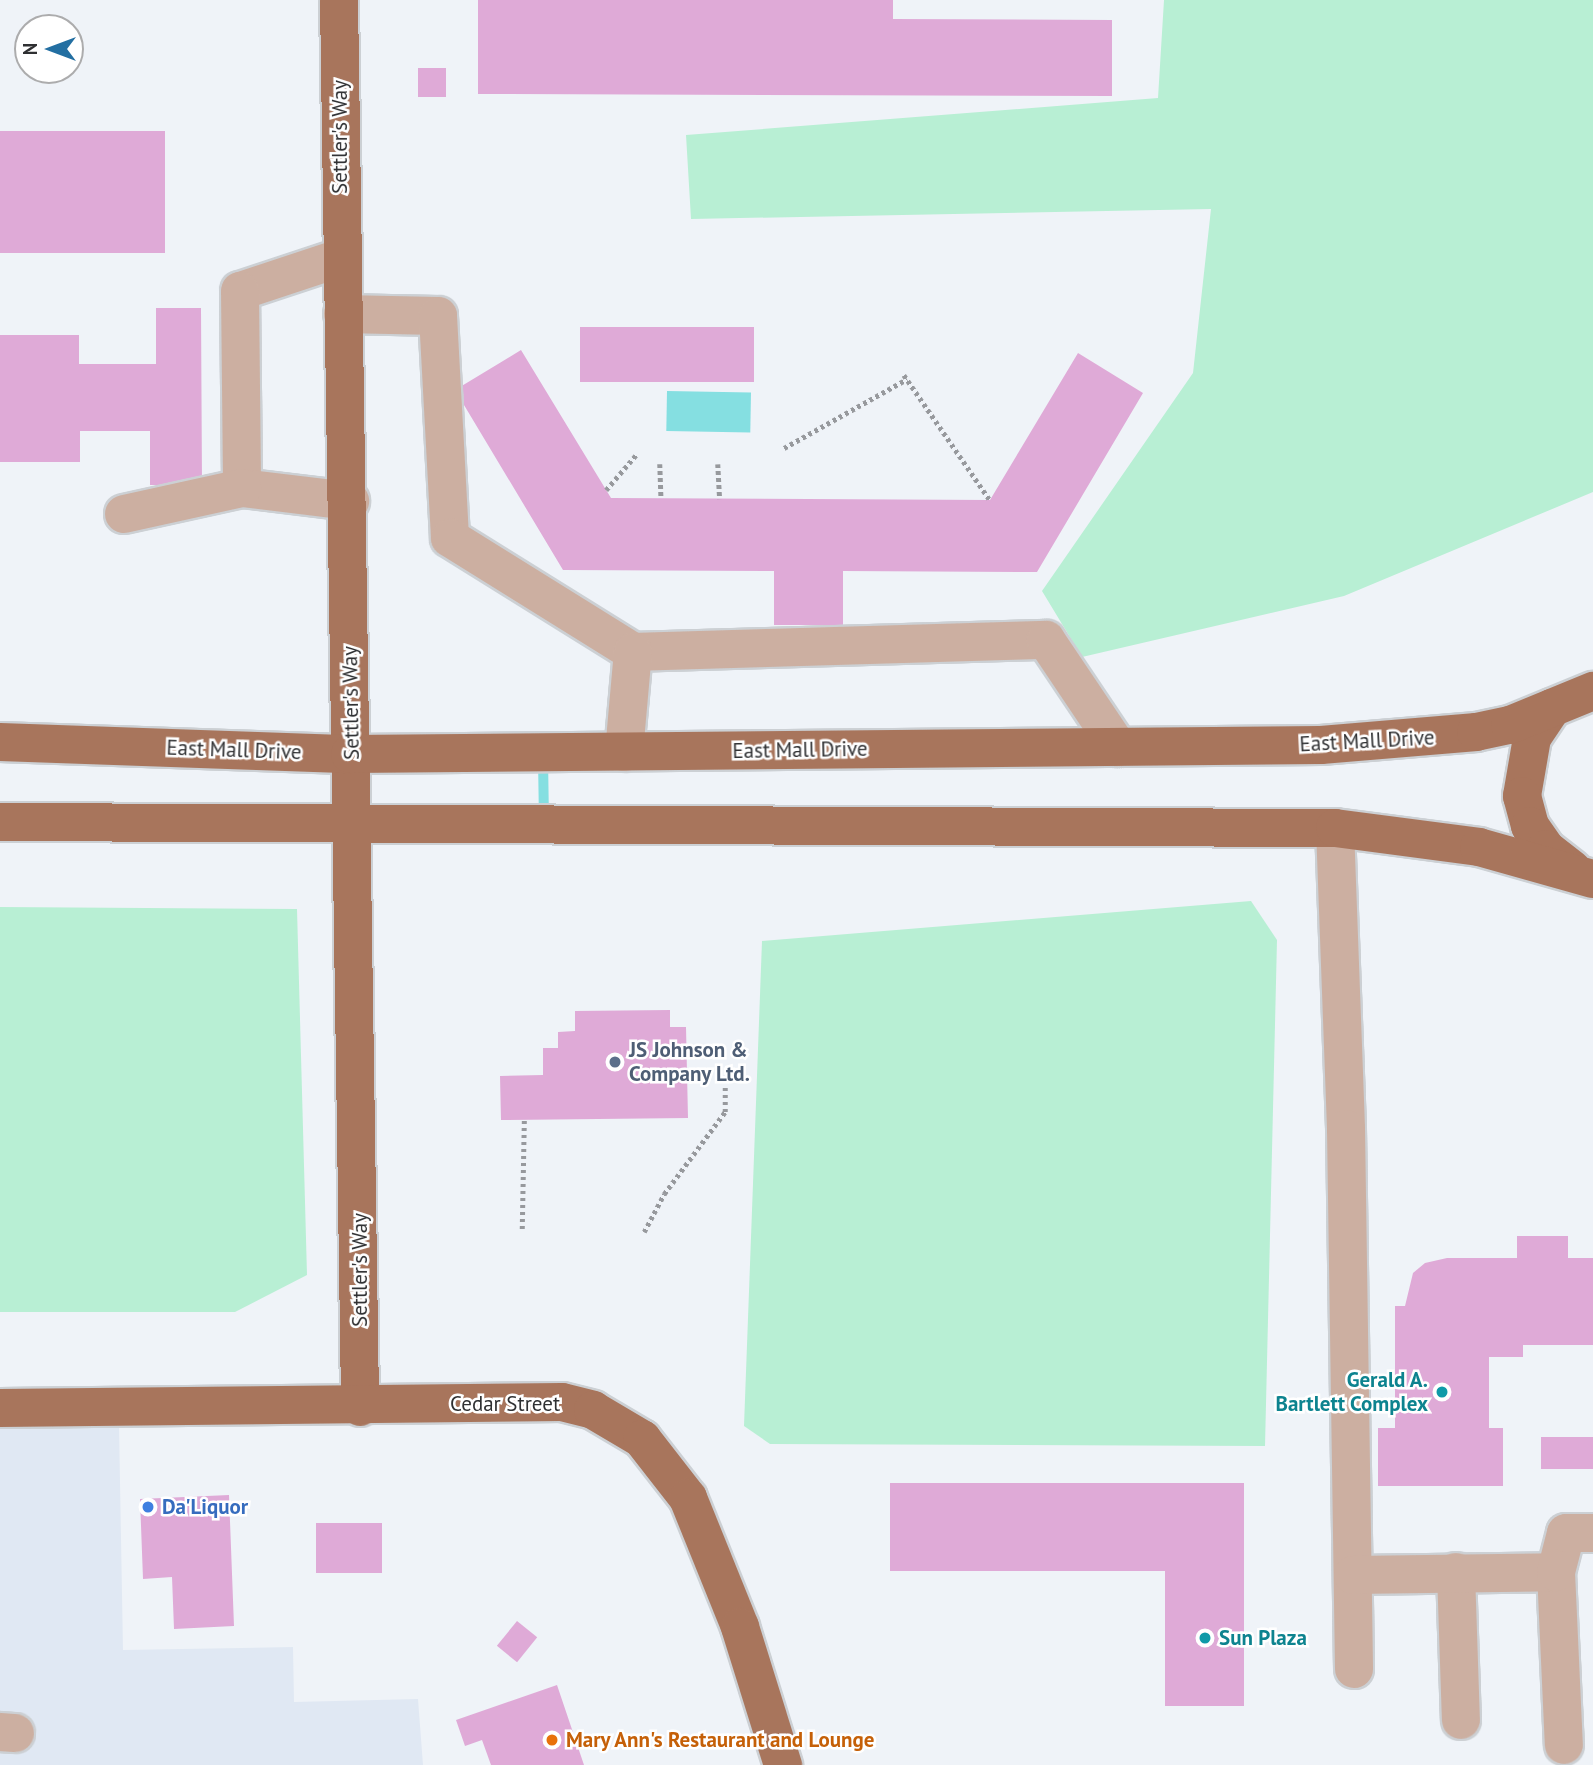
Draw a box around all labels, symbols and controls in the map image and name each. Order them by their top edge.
north arrow [14,14,84,84]
text: N [18,43,42,55]
street label: Settler's Way [327,80,353,194]
street label: Settler's Way [337,646,365,760]
street label: East Mall Drive [1299,725,1435,757]
street label: East Mall Drive [166,735,302,765]
street label: East Mall Drive [732,736,868,764]
place label: JS Johnson & Company Ltd. [629,1037,751,1087]
marker: JS Johnson & Company Ltd. [607,1054,623,1070]
street label: Settler's Way [347,1213,373,1327]
place label: Gerald A. Bartlett Complex [1275,1367,1428,1417]
marker: Gerald A. Bartlett Complex [1434,1384,1450,1400]
street label: Cedar Street [450,1391,560,1417]
place label: Da'Liquor [162,1494,248,1520]
marker: Da'Liquor [140,1499,156,1515]
place label: Sun Plaza [1219,1625,1307,1651]
marker: Sun Plaza [1197,1630,1213,1646]
place label: Mary Ann's Restaurant and Lounge [566,1727,876,1753]
marker: Mary Ann's Restaurant and Lounge [544,1732,560,1748]

